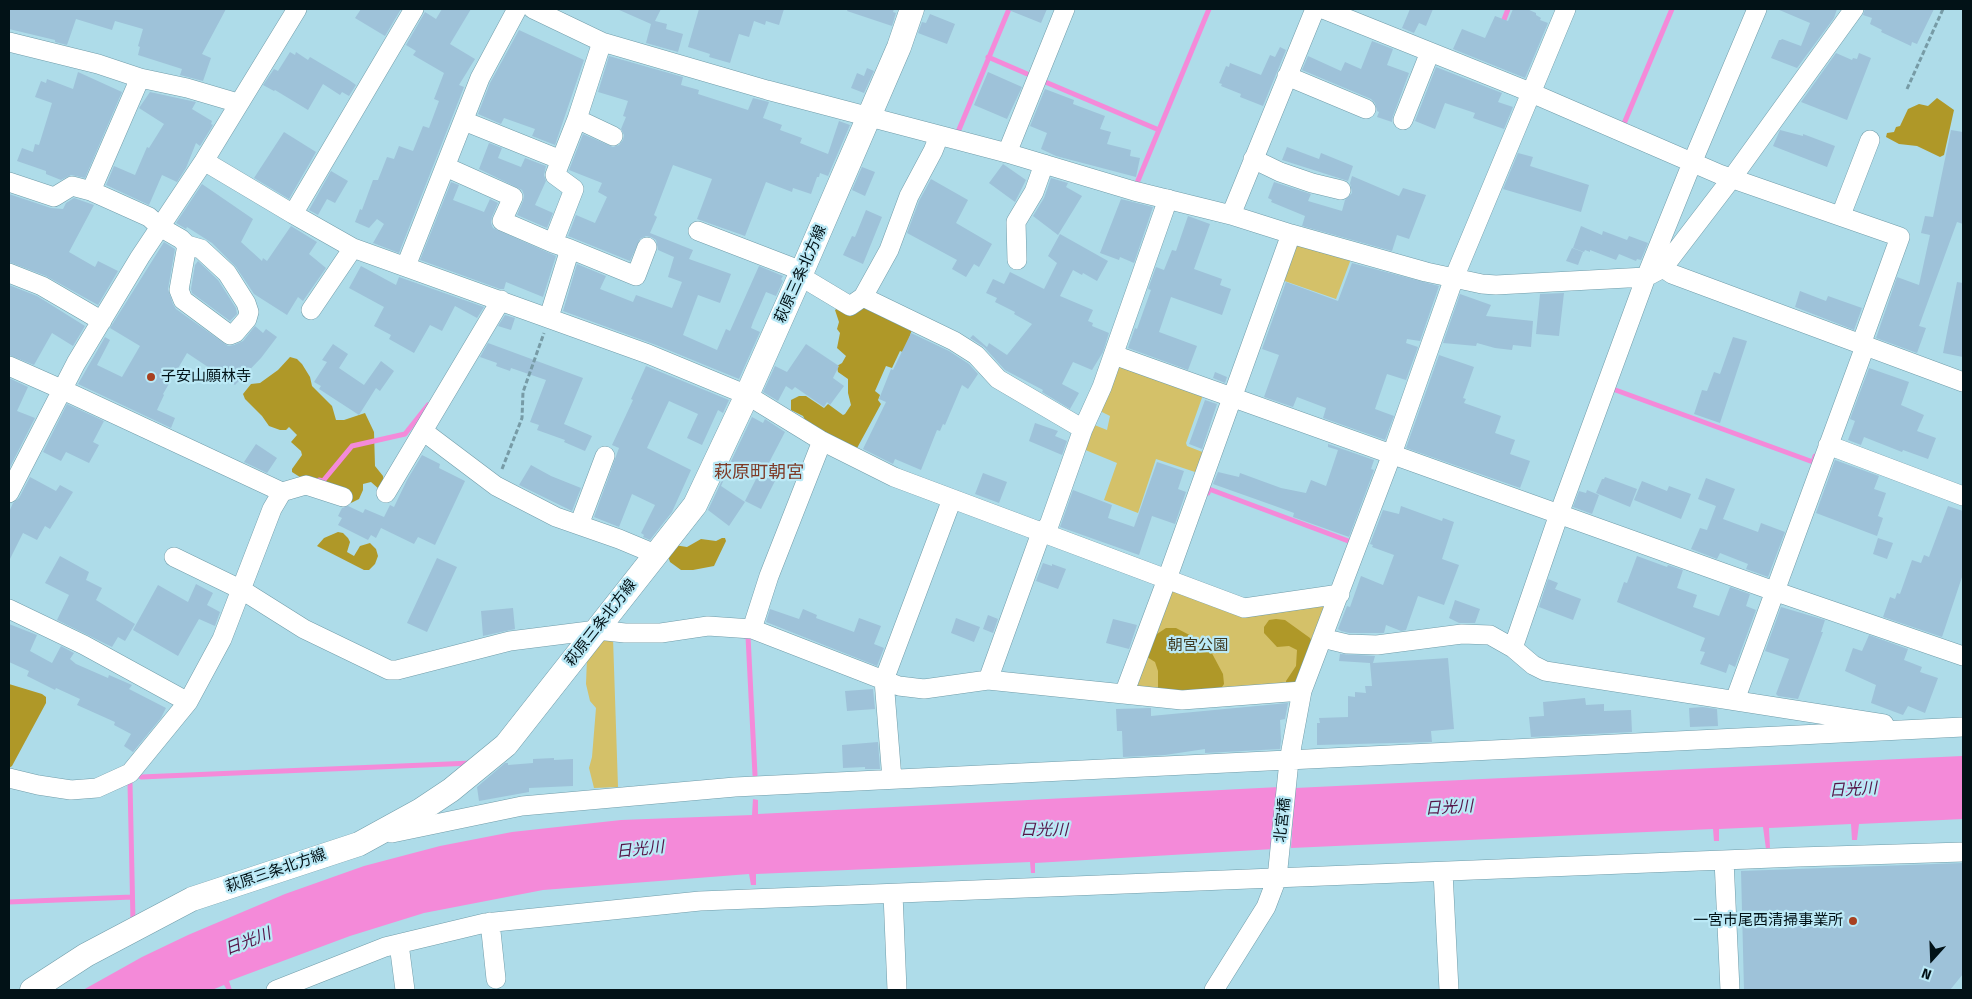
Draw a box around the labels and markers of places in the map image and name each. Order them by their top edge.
place label: 子安山願林寺 [161,368,251,386]
marker: 子安山願林寺 [145,371,157,383]
place label: 一宮市尾西清掃事業所 [1693,912,1843,930]
marker: 一宮市尾西清掃事業所 [1847,915,1859,927]

